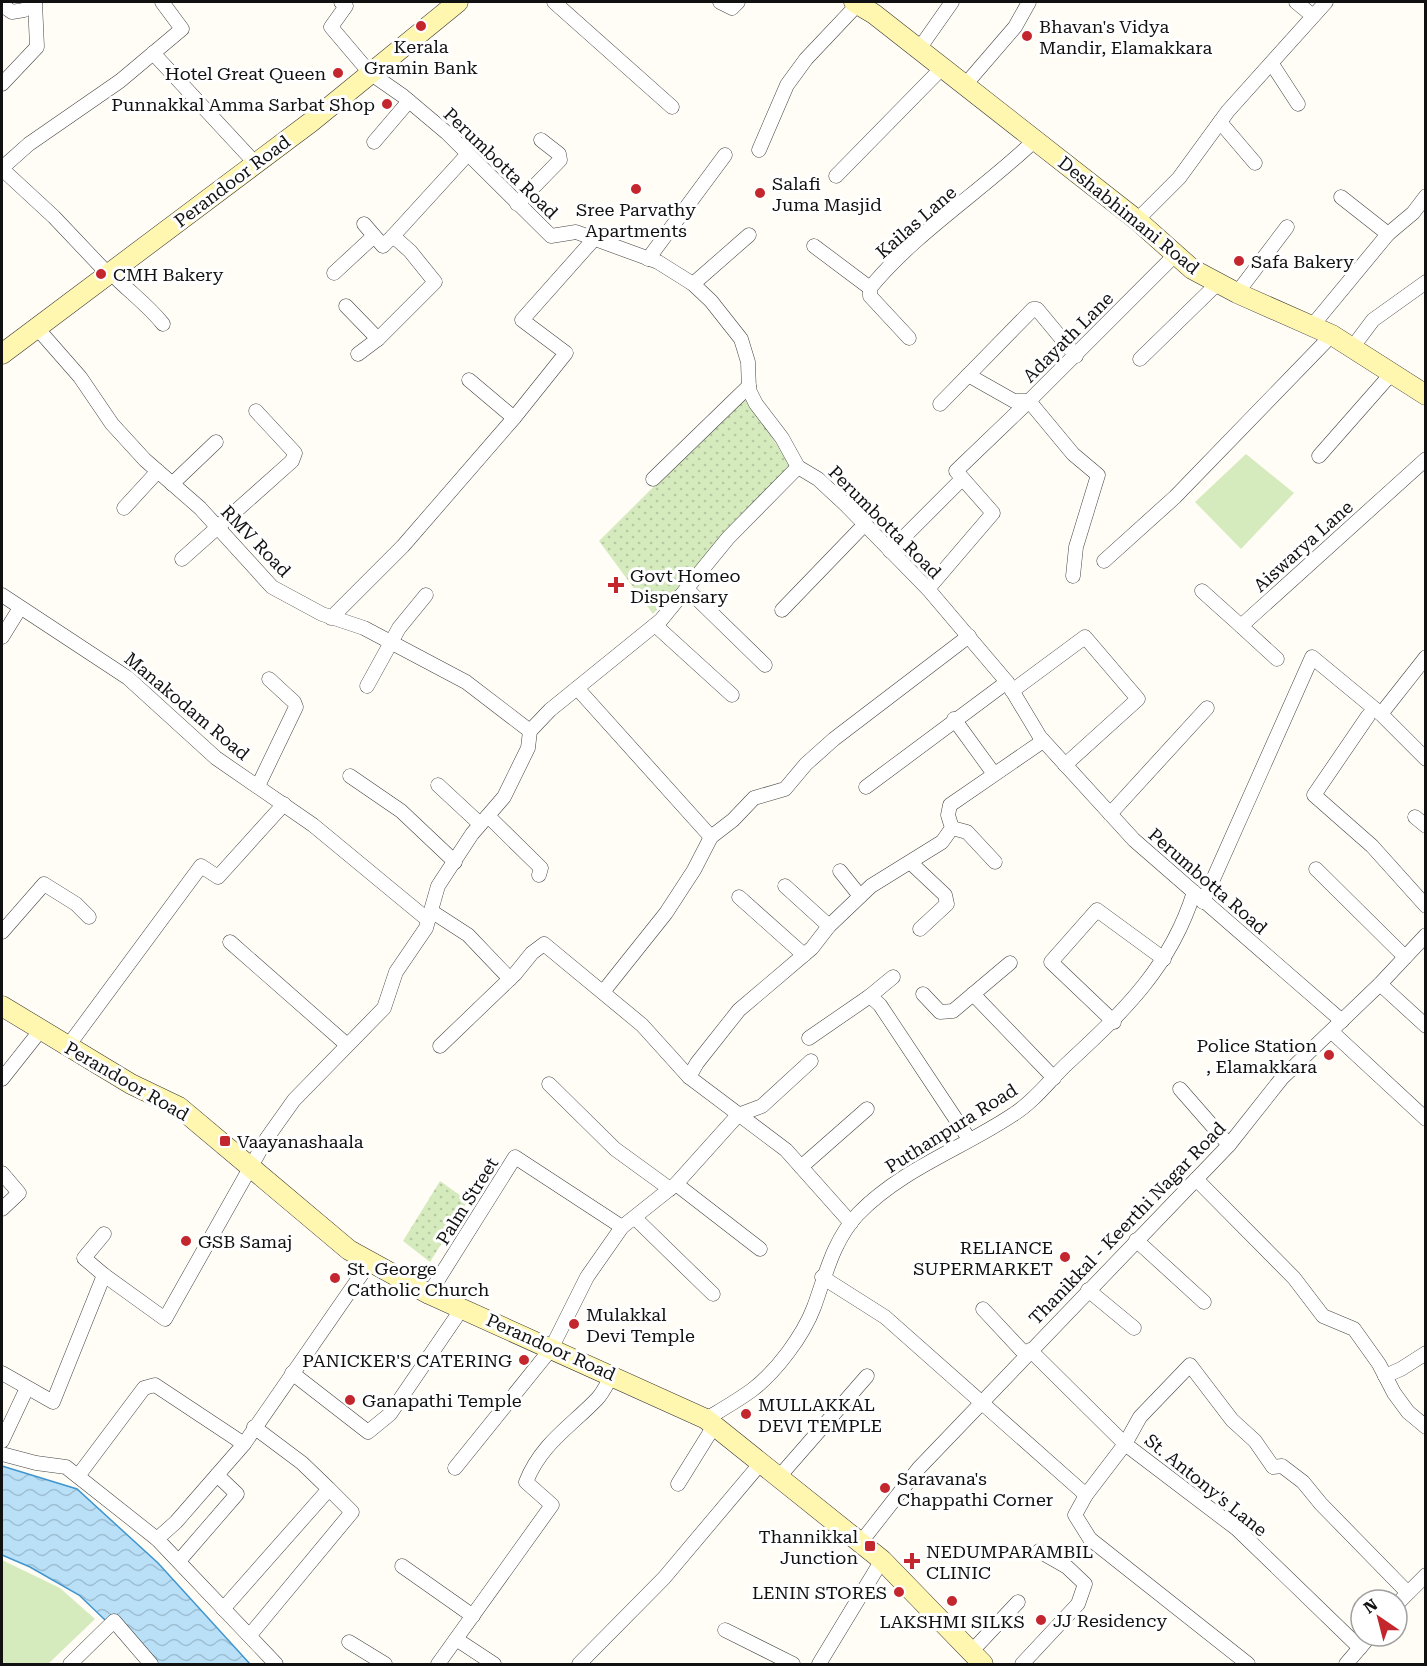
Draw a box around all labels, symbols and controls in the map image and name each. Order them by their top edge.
place label: Bhavan's Vidya Mandir, Elamakkara [1039,16,1213,58]
marker: Kerala Gramin Bank [414,19,428,33]
marker: Bhavan's Vidya Mandir, Elamakkara [1020,29,1034,43]
place label: Kerala Gramin Bank [364,36,478,78]
place label: Hotel Great Queen [165,63,326,84]
marker: Hotel Great Queen [331,66,345,80]
place label: Punnakkal Amma Sarbat Shop [111,94,375,115]
marker: Punnakkal Amma Sarbat Shop [380,97,394,111]
street label: Perumbotta Road [440,103,563,223]
street label: Perandoor Road [170,130,294,231]
street label: Deshabhimani Road [1054,152,1204,279]
place label: Salafi Juma Masjid [772,173,882,215]
street label: Kailas Lane [872,181,960,263]
marker: Sree Parvathy Apartments [629,182,643,196]
marker: Salafi Juma Masjid [753,186,767,200]
place label: Sree Parvathy Apartments [576,199,696,241]
place label: Safa Bakery [1251,251,1354,272]
marker: Safa Bakery [1232,254,1246,268]
place label: CMH Bakery [113,264,224,285]
marker: CMH Bakery [94,267,108,281]
street label: Adayath Lane [1019,288,1117,386]
street label: Perumbotta Road [824,461,946,583]
street label: Aiswarya Lane [1249,496,1357,596]
street label: RMV Road [217,501,295,581]
place label: Govt Homeo Dispensary [630,565,741,607]
marker: Govt Homeo Dispensary [607,576,625,594]
street label: Manakodam Road [120,648,254,765]
street label: Perumbotta Road [1144,824,1272,939]
place label: Police Station , Elamakkara [1197,1035,1317,1077]
street label: Perandoor Road [61,1037,193,1125]
marker: Police Station , Elamakkara [1322,1048,1336,1062]
street label: Puthanpura Road [881,1079,1021,1177]
street label: Thanikkal - Keerthi Nagar Road [1024,1117,1230,1329]
place label: Vaayanashaala [237,1131,364,1152]
marker: Vaayanashaala [218,1134,232,1148]
street label: Palm Street [432,1153,502,1249]
place label: GSB Samaj [198,1231,292,1252]
marker: GSB Samaj [179,1234,193,1248]
place label: RELIANCE SUPERMARKET [913,1237,1053,1279]
marker: RELIANCE SUPERMARKET [1058,1250,1072,1264]
place label: St. George Catholic Church [347,1258,490,1300]
marker: St. George Catholic Church [328,1271,342,1285]
place label: Mulakkal Devi Temple [586,1304,695,1346]
street label: Perandoor Road [483,1309,619,1385]
marker: Mulakkal Devi Temple [567,1317,581,1331]
place label: PANICKER'S CATERING [302,1350,512,1371]
marker: PANICKER'S CATERING [517,1353,531,1367]
place label: Ganapathi Temple [362,1390,522,1411]
marker: Ganapathi Temple [343,1393,357,1407]
place label: MULLAKKAL DEVI TEMPLE [758,1394,882,1436]
marker: MULLAKKAL DEVI TEMPLE [739,1407,753,1421]
street label: St. Antony's Lane [1141,1429,1271,1541]
place label: Saravana's Chappathi Corner [897,1468,1053,1510]
marker: Saravana's Chappathi Corner [878,1481,892,1495]
place label: Thannikkal Junction [759,1526,858,1568]
marker: Thannikkal Junction [863,1539,877,1553]
place label: NEDUMPARAMBIL CLINIC [926,1541,1093,1583]
marker: NEDUMPARAMBIL CLINIC [903,1552,921,1570]
place label: LENIN STORES [752,1582,887,1603]
marker: LENIN STORES [892,1585,906,1599]
north arrow [1349,1588,1409,1648]
marker: LAKSHMI SILKS [945,1594,959,1608]
text: N [1360,1595,1381,1617]
place label: JJ Residency [1053,1610,1167,1631]
place label: LAKSHMI SILKS [879,1611,1025,1632]
marker: JJ Residency [1034,1613,1048,1627]

